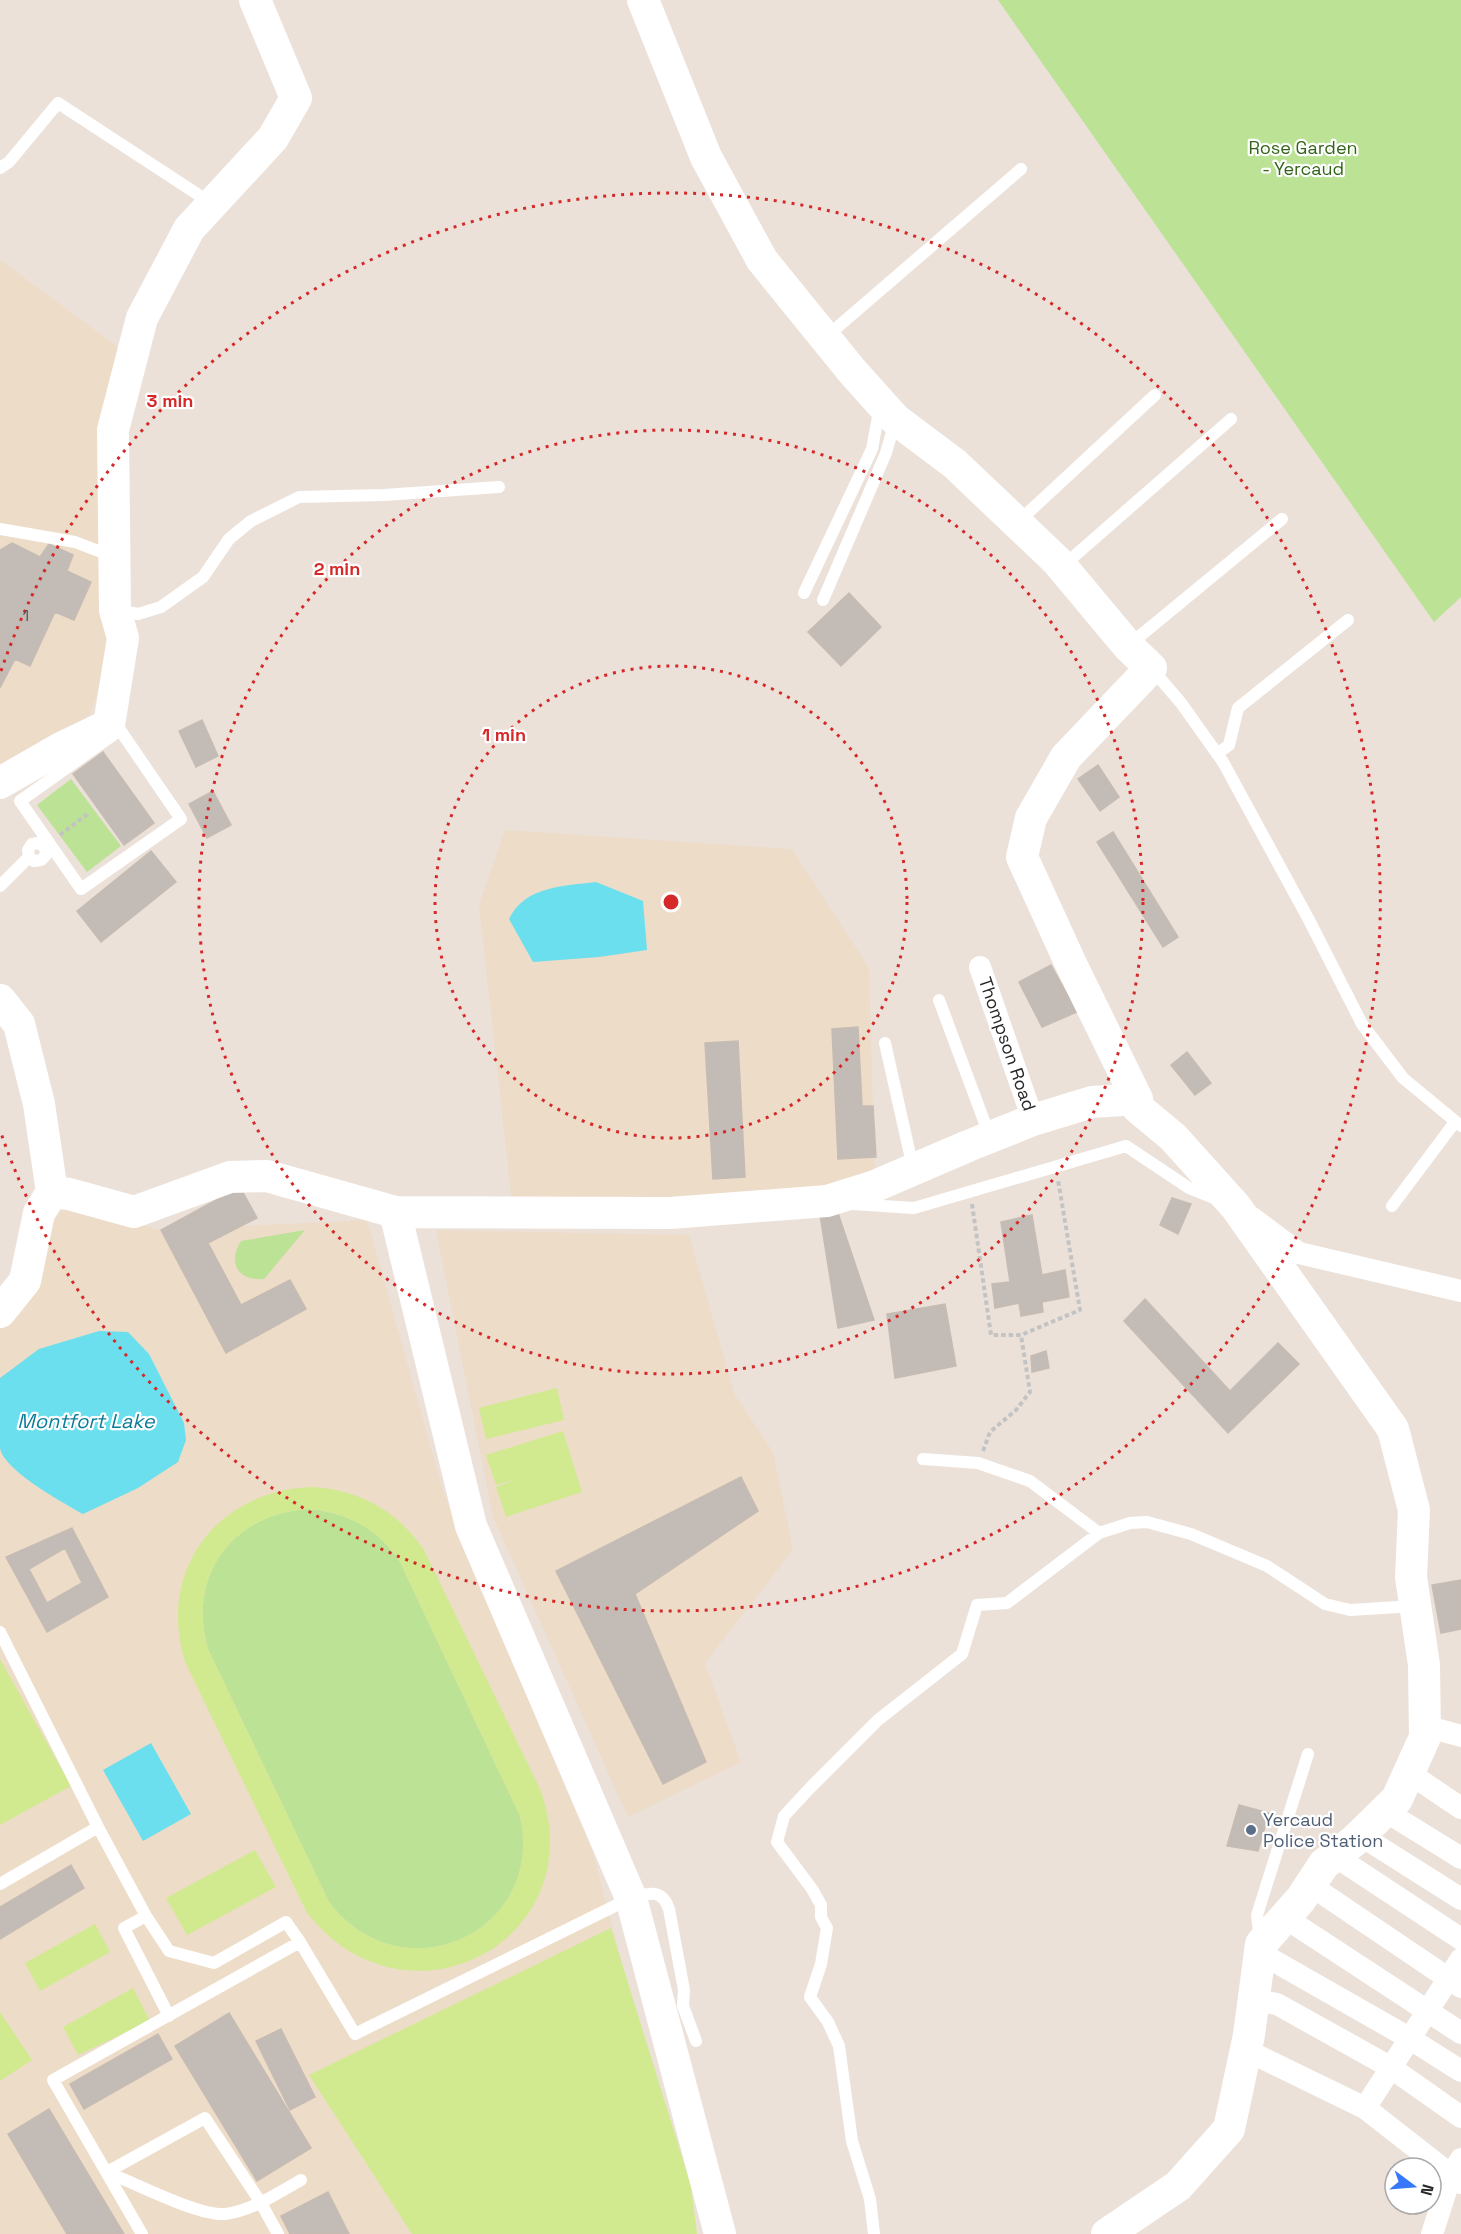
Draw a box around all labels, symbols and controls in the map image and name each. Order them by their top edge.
park label: Rose Garden - Yercaud [1248,136,1358,180]
text: 3 min [147,389,193,412]
text: 2 min [314,557,360,580]
house number: 1 [23,606,29,625]
text: 1 min [482,723,526,746]
centre of rings [661,892,681,912]
street label: Thompson Road [974,974,1041,1114]
water label: Montfort Lake [17,1408,156,1434]
place label: Yercaud Police Station [1263,1808,1383,1852]
marker: Yercaud Police Station [1244,1823,1258,1837]
north arrow [1383,2156,1443,2216]
text: N [1415,2182,1439,2198]

